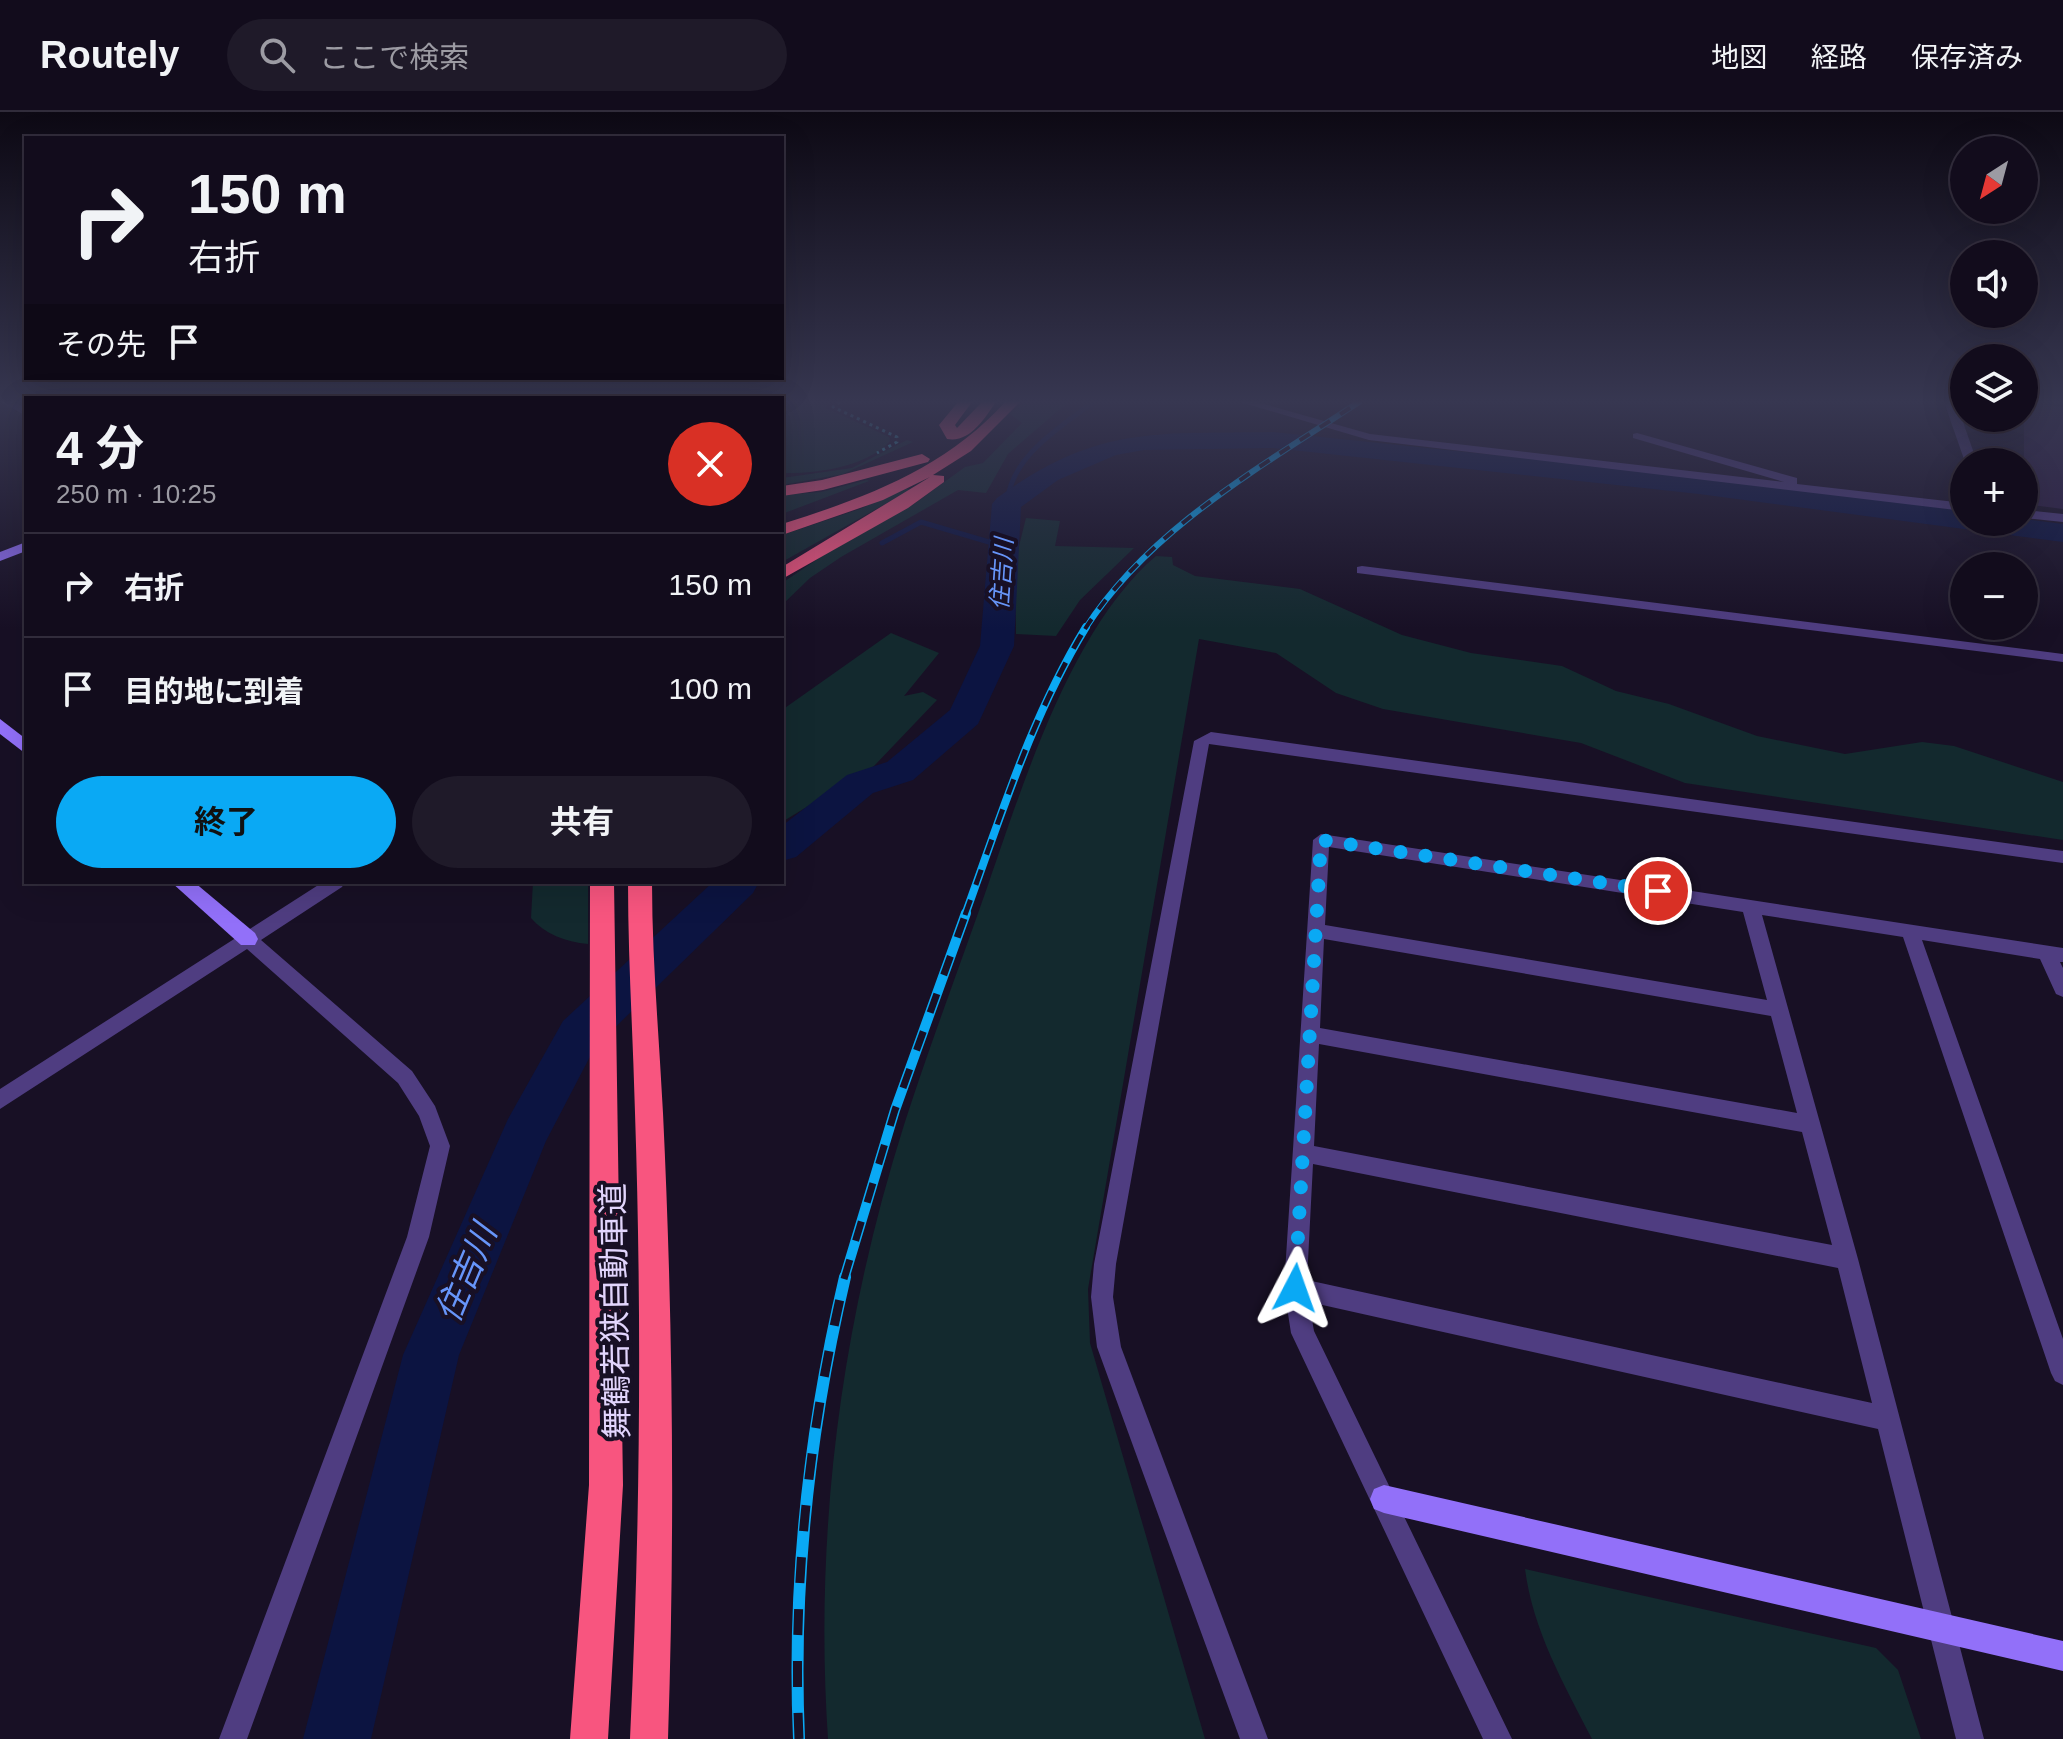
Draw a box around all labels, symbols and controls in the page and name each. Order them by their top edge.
search box [227,19,787,91]
icon: search [255,33,299,77]
text: Routely [40,34,179,76]
text: ここで検索 [319,41,469,74]
text: 地図 [1711,42,1767,73]
text: 経路 [1811,42,1867,73]
text: 保存済み [1911,42,2023,73]
north arrow [1950,136,2038,224]
map controls [1950,136,2038,640]
text: 150 m [188,162,347,225]
icon: right [56,168,160,272]
text: 右折 [188,237,260,278]
button: sound [1950,240,2038,328]
icon: arrive [162,320,206,364]
text: その先 [56,328,146,361]
button: layers [1950,344,2038,432]
text: 4 分 [56,422,144,475]
button: close [668,422,752,506]
button: + [1950,448,2038,536]
text: 250 m · 10:25 [56,479,216,509]
water label: 住吉川 [986,534,1018,611]
button: − [1950,552,2038,640]
icon: right [56,563,100,607]
text: 150 m [669,568,752,601]
text: 右折 [124,571,184,604]
icon: arrive [56,667,100,711]
text: 100 m [669,672,752,705]
text: 目的地に到着 [124,675,304,708]
button: 終了 [56,776,396,868]
button: 共有 [412,776,752,868]
pin [1624,857,1692,925]
icon: arrive [1636,869,1680,913]
street label: 舞鶴若狭自動車道 [595,1183,635,1439]
water label: 住吉川 [429,1216,505,1327]
position arrow [1253,1246,1337,1330]

